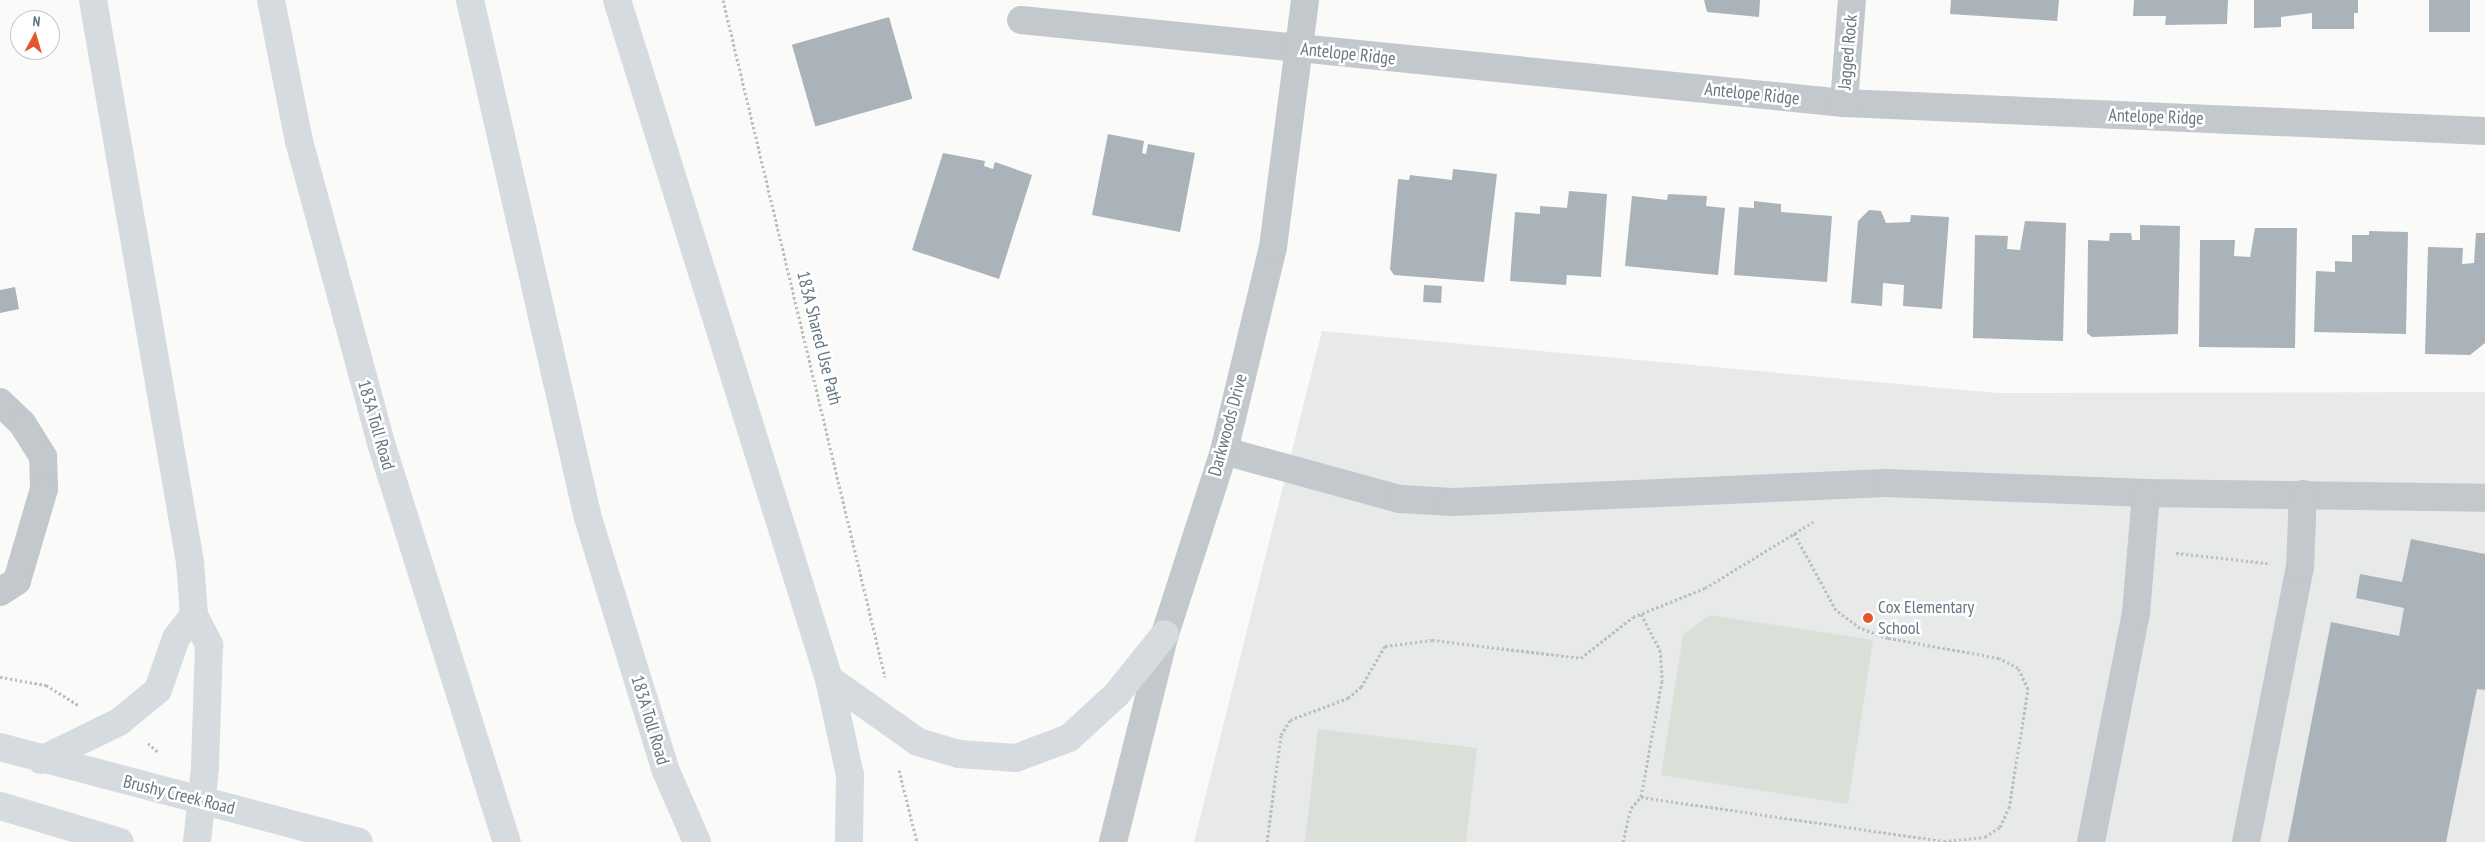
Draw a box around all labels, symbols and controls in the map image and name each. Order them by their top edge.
north arrow [10,10,60,60]
text: N [32,12,41,30]
street label: Jagged Rock [1834,14,1862,90]
street label: Antelope Ridge [1300,38,1396,70]
street label: Antelope Ridge [1704,78,1800,110]
street label: Antelope Ridge [2108,105,2204,129]
street label: 183A Shared Use Path [792,269,846,407]
street label: Darkwoods Drive [1204,372,1252,478]
street label: 183A Toll Road [353,377,399,473]
place label: Cox Elementary School [1878,597,1975,640]
marker: Cox Elementary School [1862,612,1874,624]
street label: 183A Toll Road [626,672,674,768]
street label: Brushy Creek Road [121,771,237,819]

